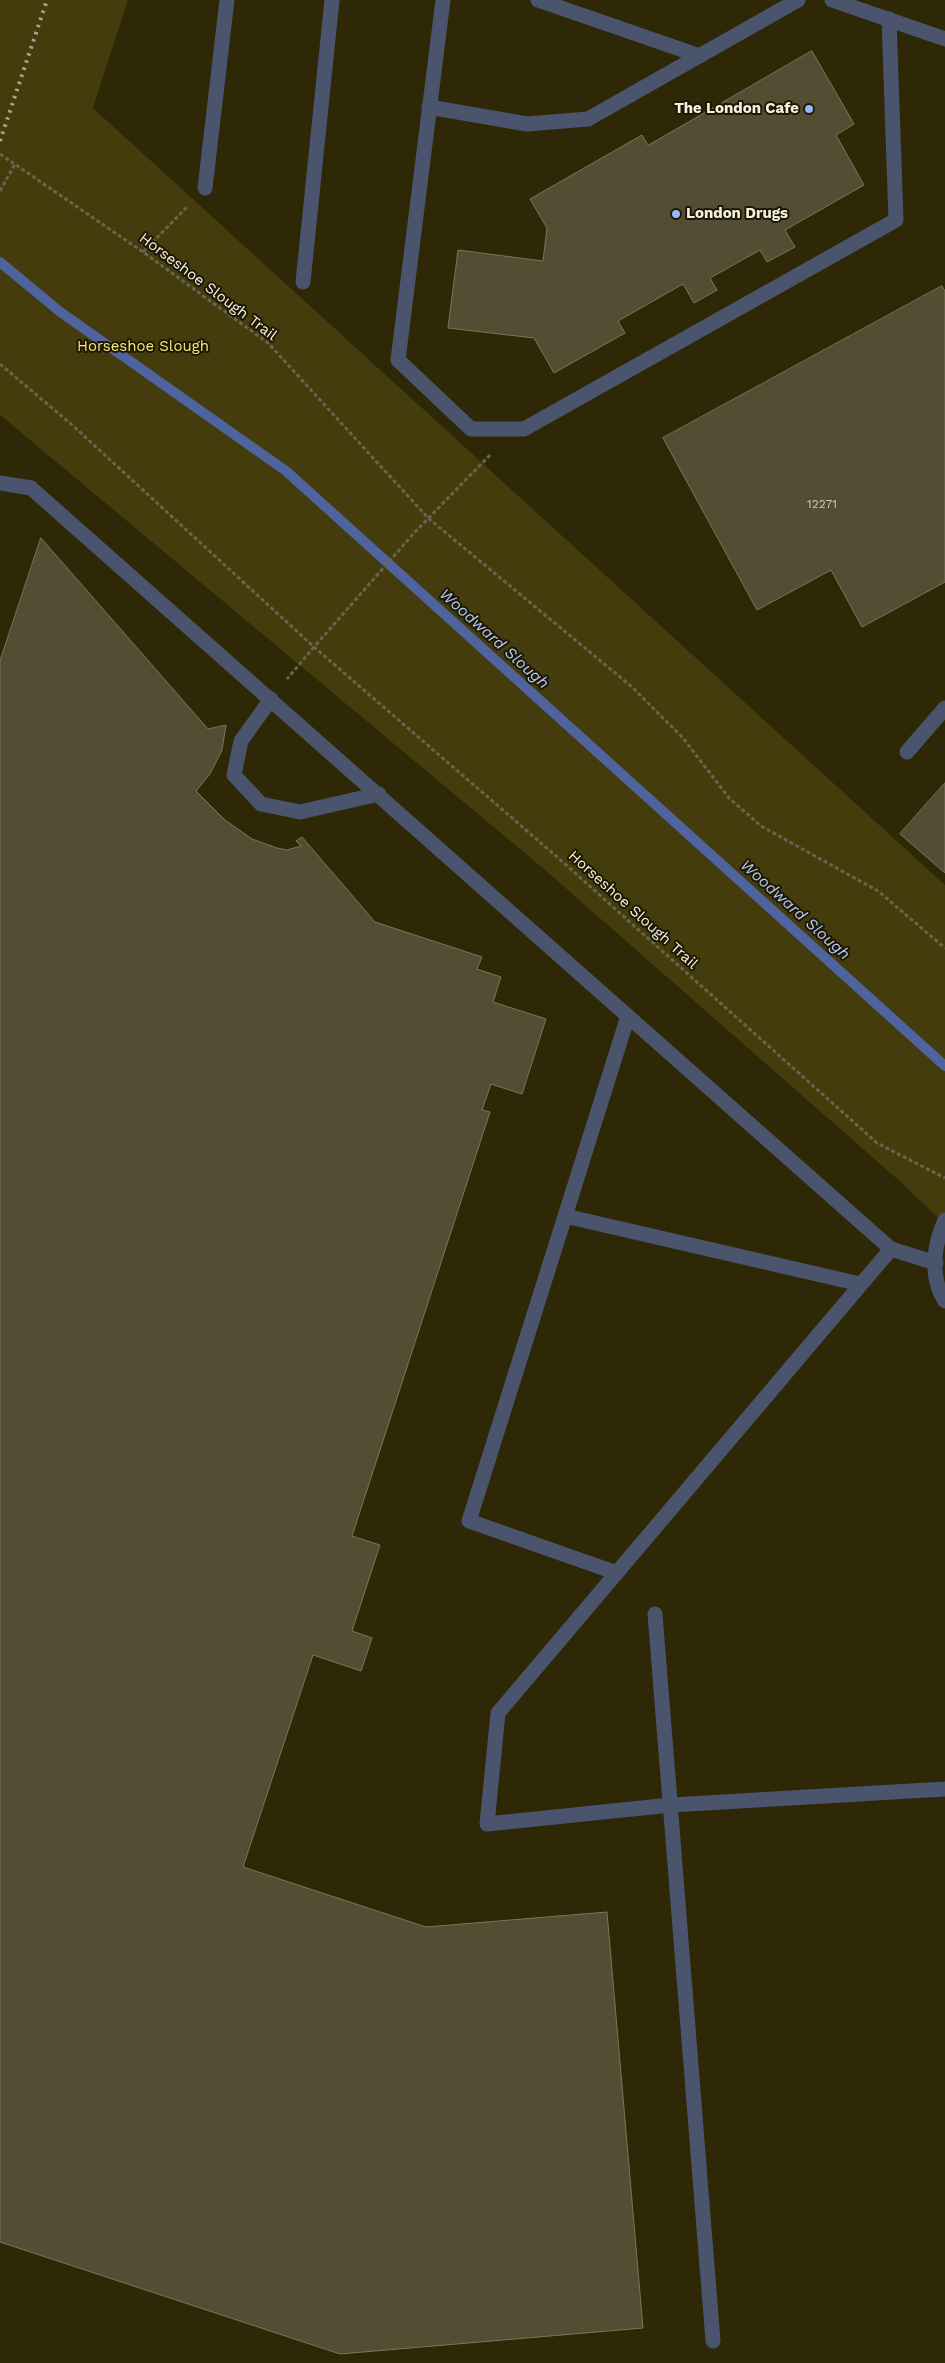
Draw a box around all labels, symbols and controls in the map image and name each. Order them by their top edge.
place label: The London Cafe [674,100,799,118]
marker: The London Cafe [803,103,815,115]
place label: London Drugs [686,205,788,223]
marker: London Drugs [670,208,682,220]
street label: Horseshoe Slough Trail [135,229,281,345]
park label: Horseshoe Slough [77,338,209,356]
house number: 12271 [807,497,837,511]
water label: Woodward Slough [435,585,553,693]
street label: Horseshoe Slough Trail [565,847,701,973]
water label: Woodward Slough [736,856,854,964]

